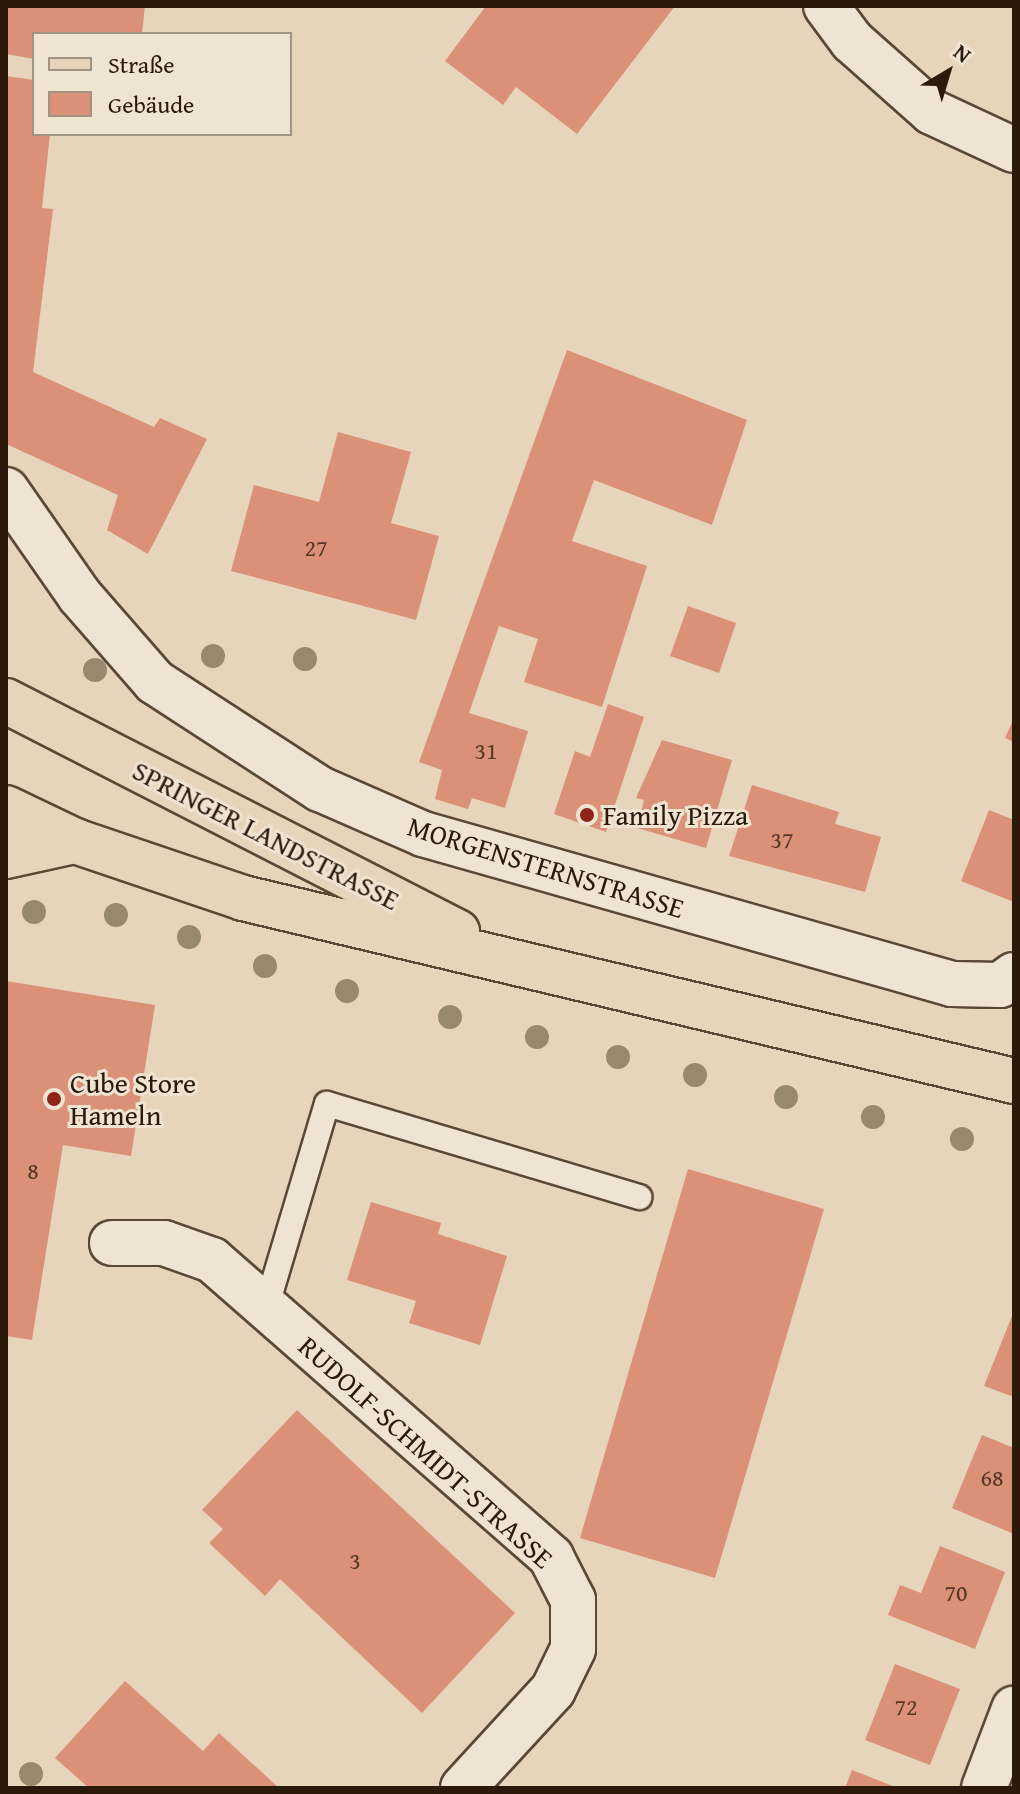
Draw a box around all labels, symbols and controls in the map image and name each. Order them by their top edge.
legend [32,32,292,136]
north arrow [908,32,988,112]
text: N [947,36,978,70]
text: Straße [108,47,175,82]
text: Gebäude [108,87,194,122]
house number: 27 [304,534,328,562]
house number: 31 [474,737,498,765]
street label: SPRINGER LANDSTRASSE [127,753,405,917]
place label: Family Pizza [603,798,748,832]
marker: Family Pizza [578,806,596,824]
street label: MORGENSTERNSTRASSE [404,809,688,925]
house number: 37 [770,826,794,854]
place label: Cube Store Hameln [70,1066,196,1132]
marker: Cube Store Hameln [45,1090,63,1108]
house number: 8 [27,1157,39,1185]
street label: RUDOLF-SCHMIDT-STRASSE [292,1329,560,1575]
house number: 68 [980,1464,1004,1492]
house number: 3 [349,1547,361,1575]
house number: 70 [944,1579,968,1607]
house number: 72 [894,1693,918,1721]

